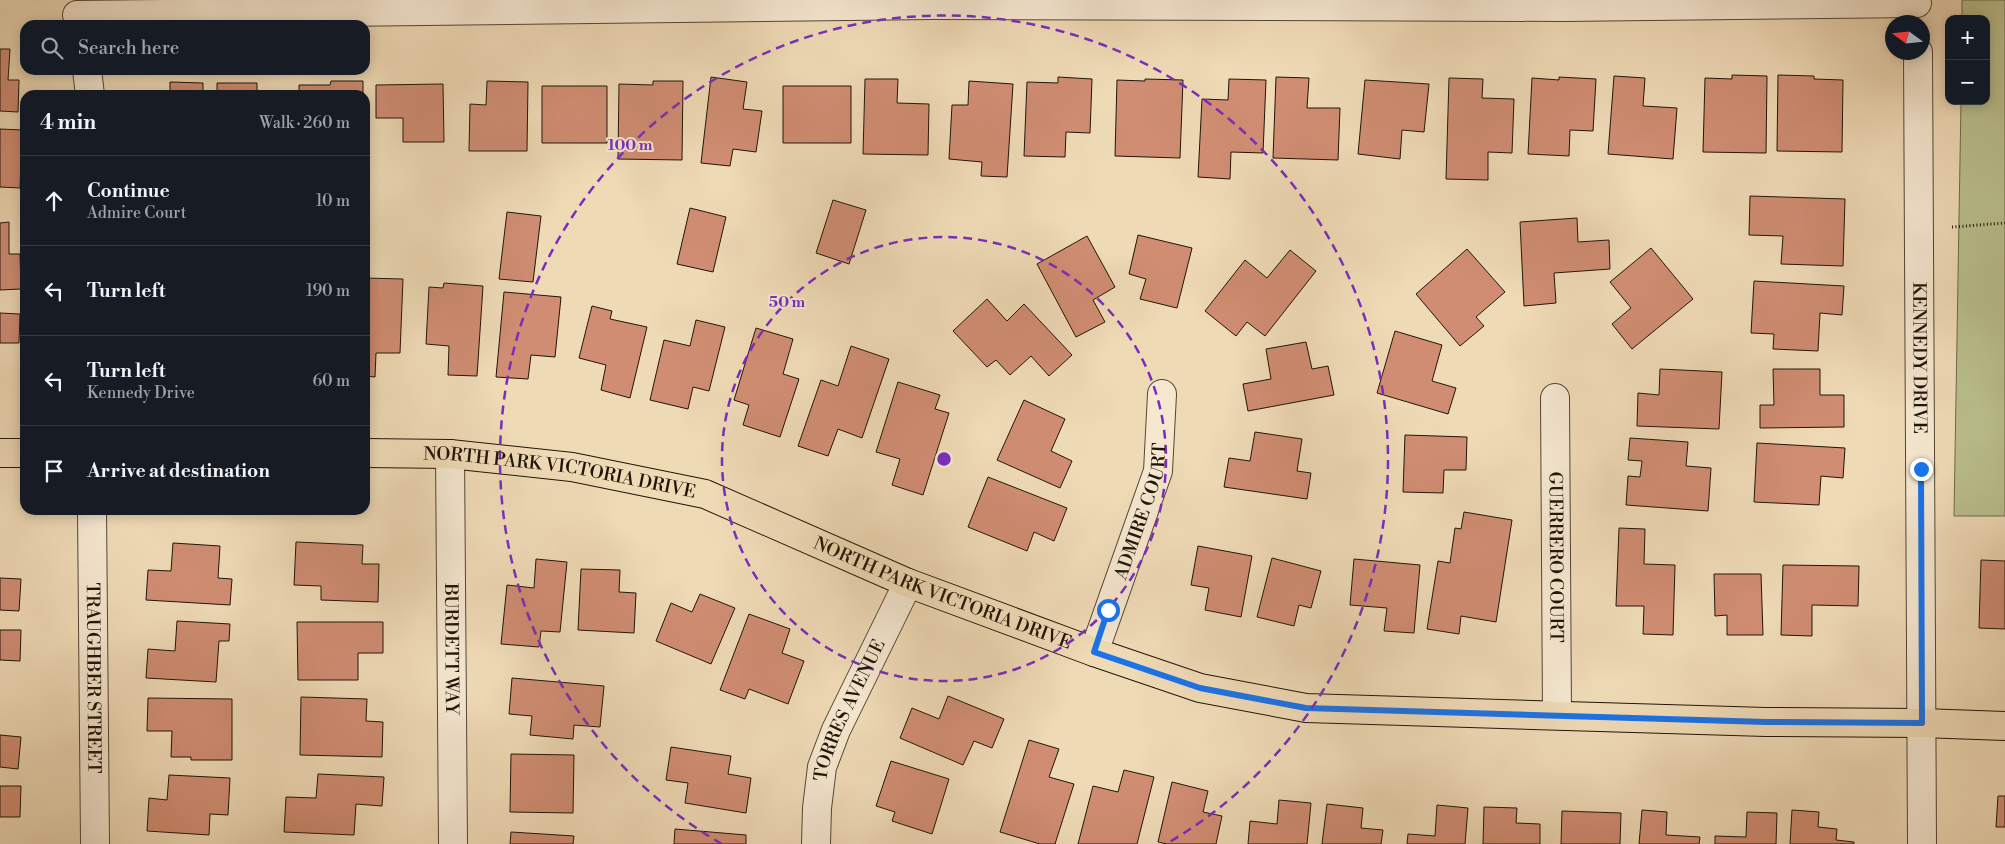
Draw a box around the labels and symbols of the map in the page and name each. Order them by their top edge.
north arrow [1885,15,1930,60]
text: 100 m [608,136,653,155]
street label: KENNEDY DRIVE [1908,282,1931,434]
text: 50 m [769,293,805,312]
street label: NORTH PARK VICTORIA DRIVE [423,442,698,503]
street label: ADMIRE COURT [1109,442,1171,583]
centre of rings [935,450,953,468]
route end [1910,458,1933,481]
street label: GUERRERO COURT [1544,471,1568,643]
street label: NORTH PARK VICTORIA DRIVE [810,532,1075,654]
street label: TRAUGHBER STREET [81,582,106,774]
street label: BURDETT WAY [439,582,464,716]
route start [1097,599,1120,622]
street label: TORRES AVENUE [809,635,890,782]

